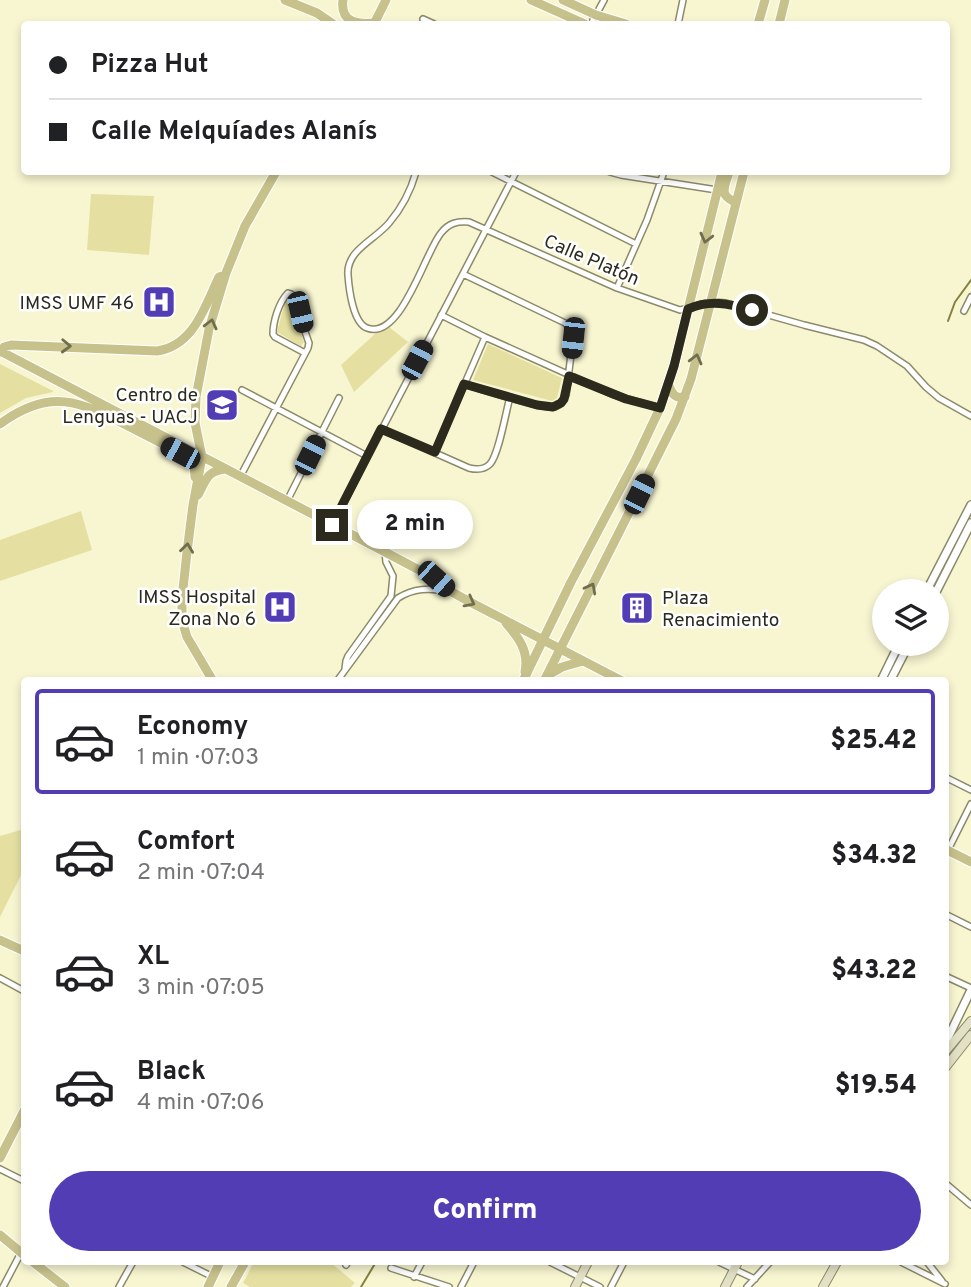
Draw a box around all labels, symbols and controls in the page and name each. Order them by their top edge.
text: Pizza Hut [91,49,209,82]
text: Calle Melquíades Alanís [91,116,378,149]
street label: Calle Platón [540,230,643,292]
one-way arrow [700,232,714,244]
hospital icon: IMSS UMF 46 [140,283,178,321]
car [286,289,315,335]
place label: IMSS UMF 46 [20,292,134,316]
route start [736,294,768,326]
car [561,316,586,360]
one-way arrow [203,318,217,330]
car [398,337,437,383]
one-way arrow [60,339,71,354]
one-way arrow [688,353,702,365]
place label: Centro de Lenguas - UACJ [62,384,198,430]
school or university icon: Centro de Lenguas - UACJ [203,386,241,424]
car [292,432,329,478]
car [157,434,204,472]
car [621,471,658,517]
callout: 2 min [356,500,472,550]
route end [316,509,348,541]
text: 2 min [385,510,445,539]
one-way arrow [180,542,195,553]
car [414,557,459,601]
map controls [872,579,949,656]
button: layers [872,579,949,656]
one-way arrow [583,583,597,595]
place label: IMSS Hospital Zona No 6 [138,586,256,632]
place label: Plaza Renacimiento [662,587,779,633]
hospital icon: IMSS Hospital Zona No 6 [261,588,299,626]
building icon: Plaza Renacimiento [618,589,656,627]
one-way arrow [463,594,476,608]
icon: car [53,710,116,773]
text: Economy [137,711,248,744]
text: $25.42 [830,725,917,758]
text: 1 min · 07:03 [137,744,259,773]
icon: car [53,825,116,888]
text: Comfort [137,826,235,859]
text: $34.32 [831,840,917,873]
text: 2 min · 07:04 [137,859,265,888]
icon: car [53,940,116,1003]
text: XL [137,941,169,974]
text: $43.22 [831,955,917,988]
text: 3 min · 07:05 [137,974,265,1003]
icon: car [53,1055,116,1118]
text: Black [137,1056,206,1089]
text: $19.54 [835,1070,917,1103]
text: 4 min · 07:06 [137,1089,265,1118]
button: Confirm [49,1171,921,1251]

